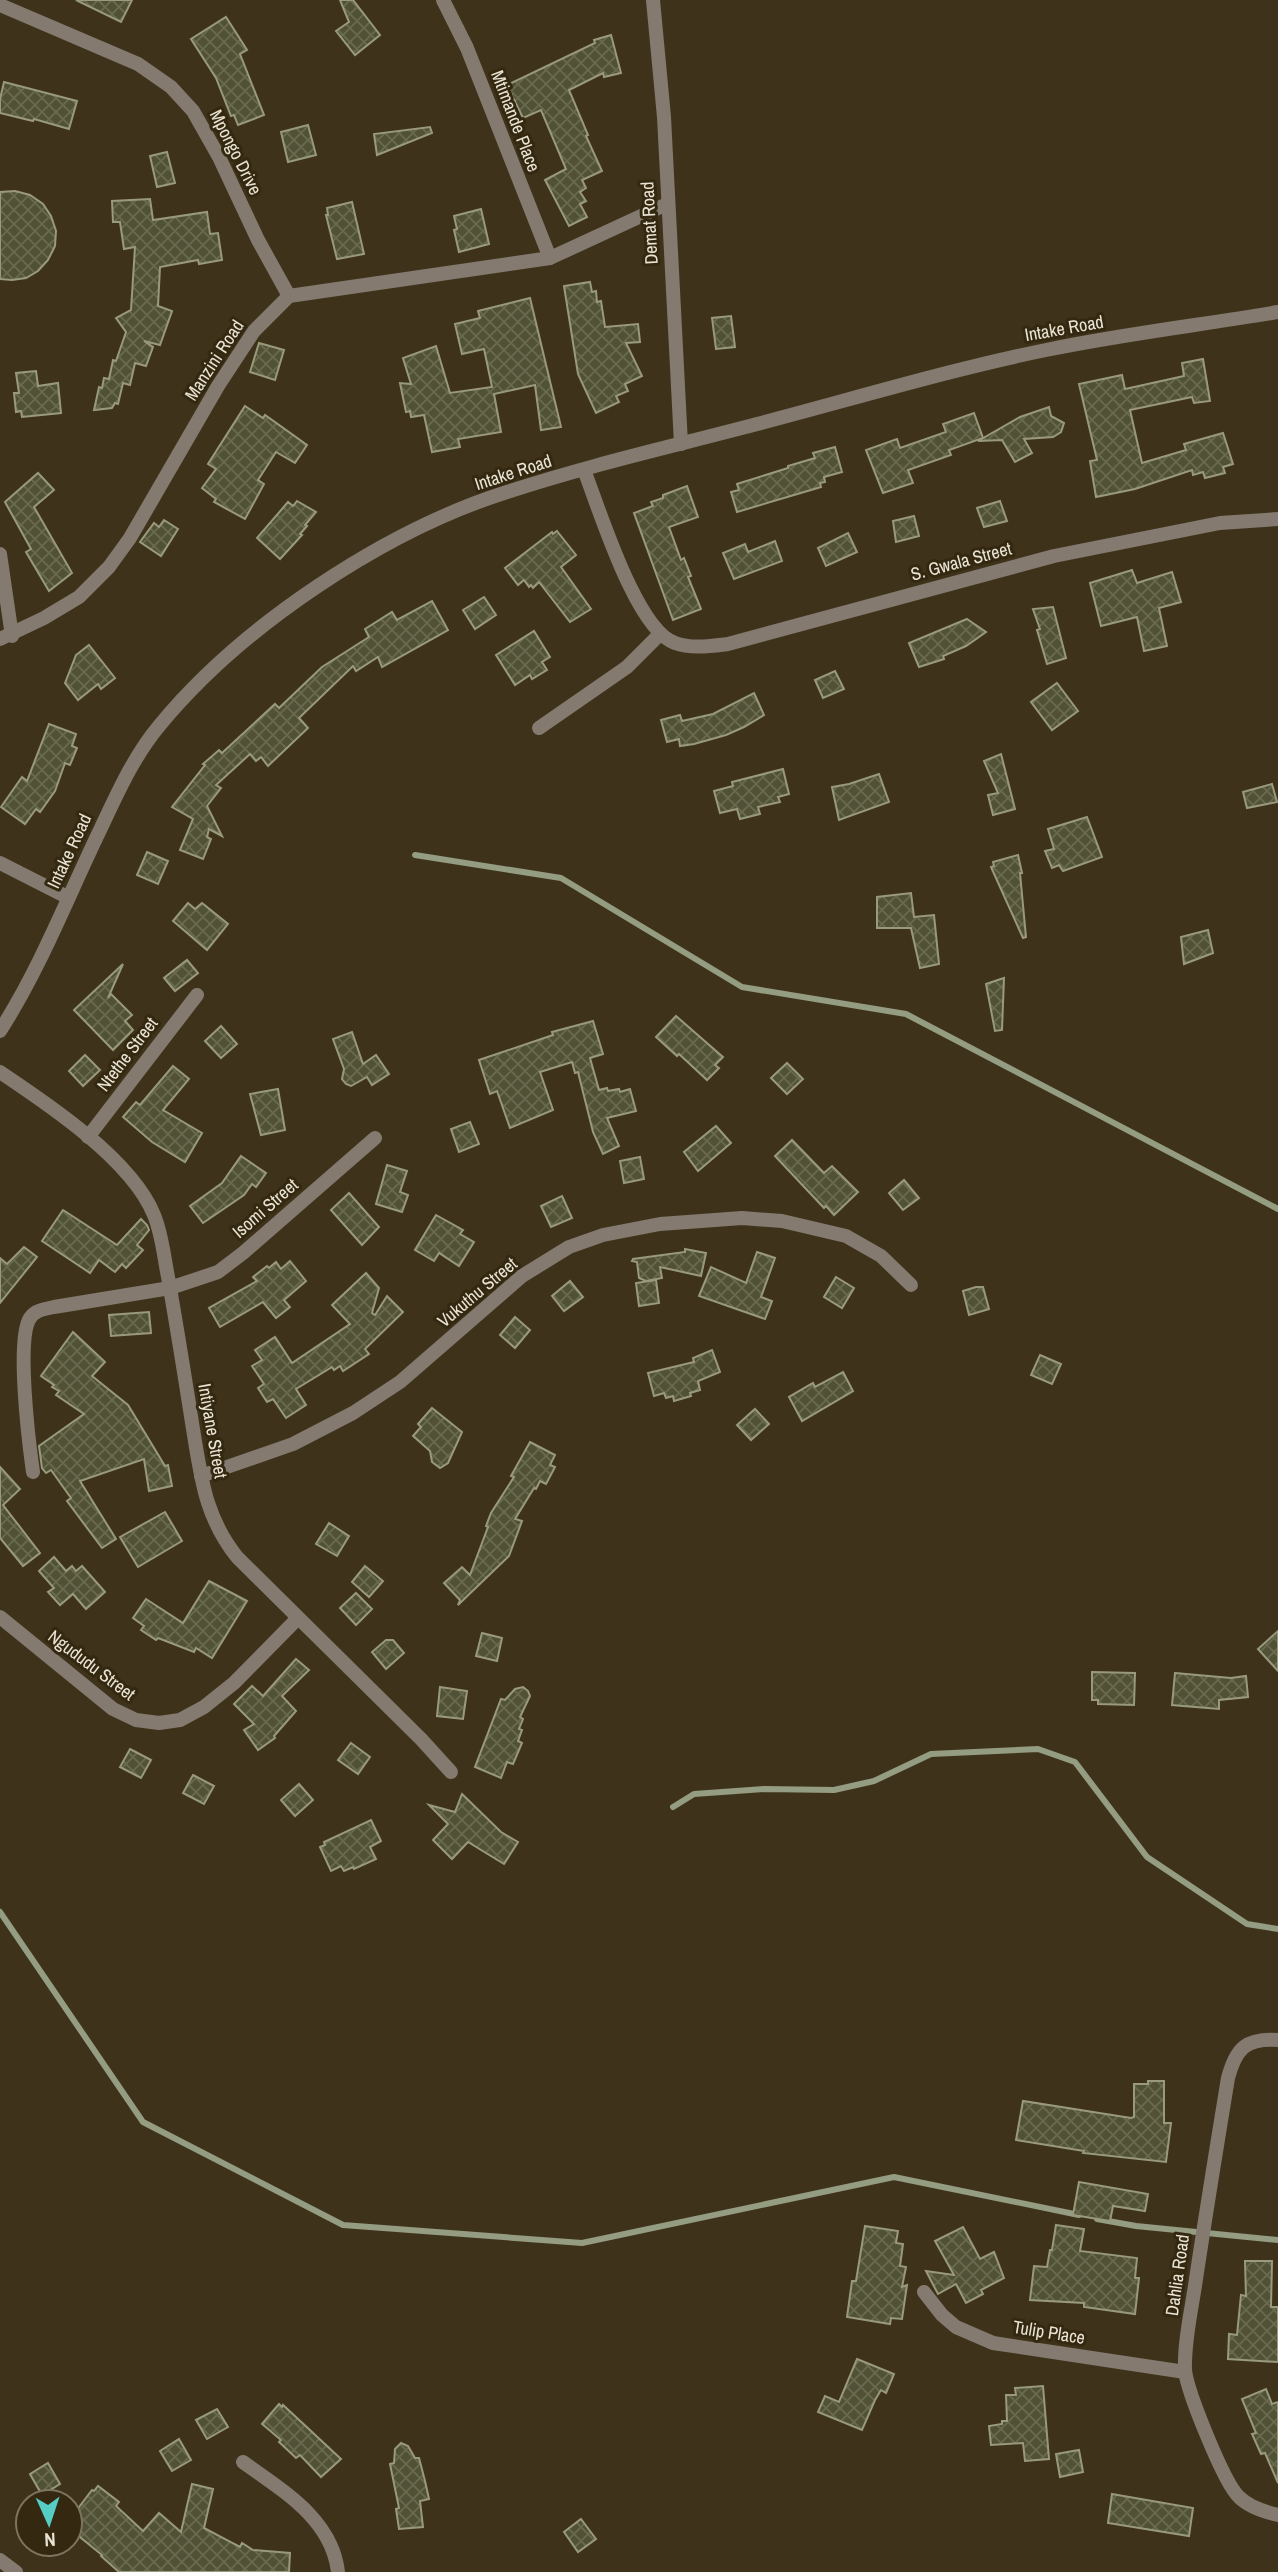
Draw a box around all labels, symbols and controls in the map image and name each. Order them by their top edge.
street label: Mtimande Place [485,67,547,175]
street label: Mpongo Drive [204,105,268,199]
street label: Demat Road [634,181,664,265]
street label: Intake Road [1023,309,1105,347]
street label: Manzini Road [178,315,250,405]
street label: Intake Road [471,448,555,496]
street label: S. Gwala Street [908,536,1014,586]
street label: Intake Road [41,810,97,892]
street label: Ntethe Street [91,1012,163,1096]
street label: Isomi Street [227,1172,303,1244]
street label: Vukuthu Street [432,1251,522,1333]
street label: Intiyane Street [192,1382,234,1480]
street label: Ngududu Street [43,1624,141,1706]
street label: Dahlia Road [1159,2233,1195,2317]
street label: Tulip Place [1011,2314,1087,2350]
north arrow [14,2488,84,2558]
text: N [44,2527,56,2553]

